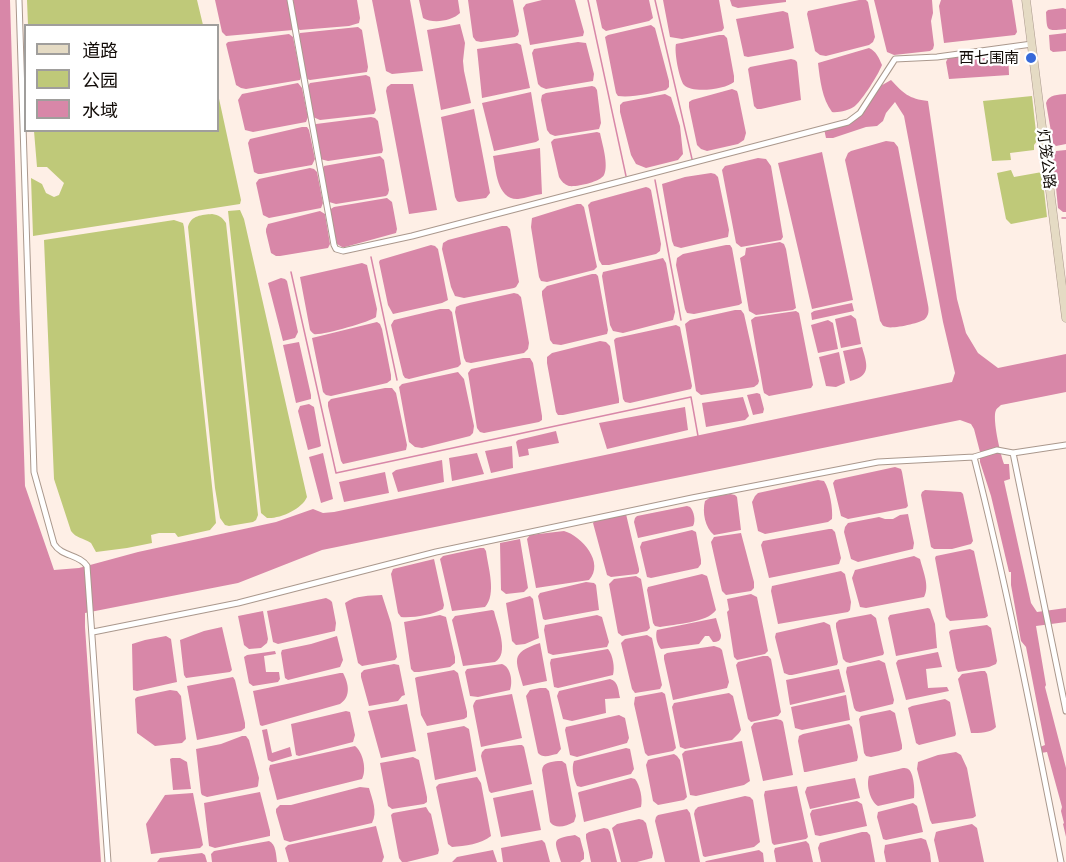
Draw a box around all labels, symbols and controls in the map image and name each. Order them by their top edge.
legend [24,24,219,132]
text: 道路 [82,39,118,62]
place label: 西七围南 [959,49,1019,67]
marker: 西七围南 [1024,51,1038,65]
text: 公园 [82,69,118,92]
text: 水域 [82,99,118,122]
street label: 灯笼公路 [1033,128,1059,190]

